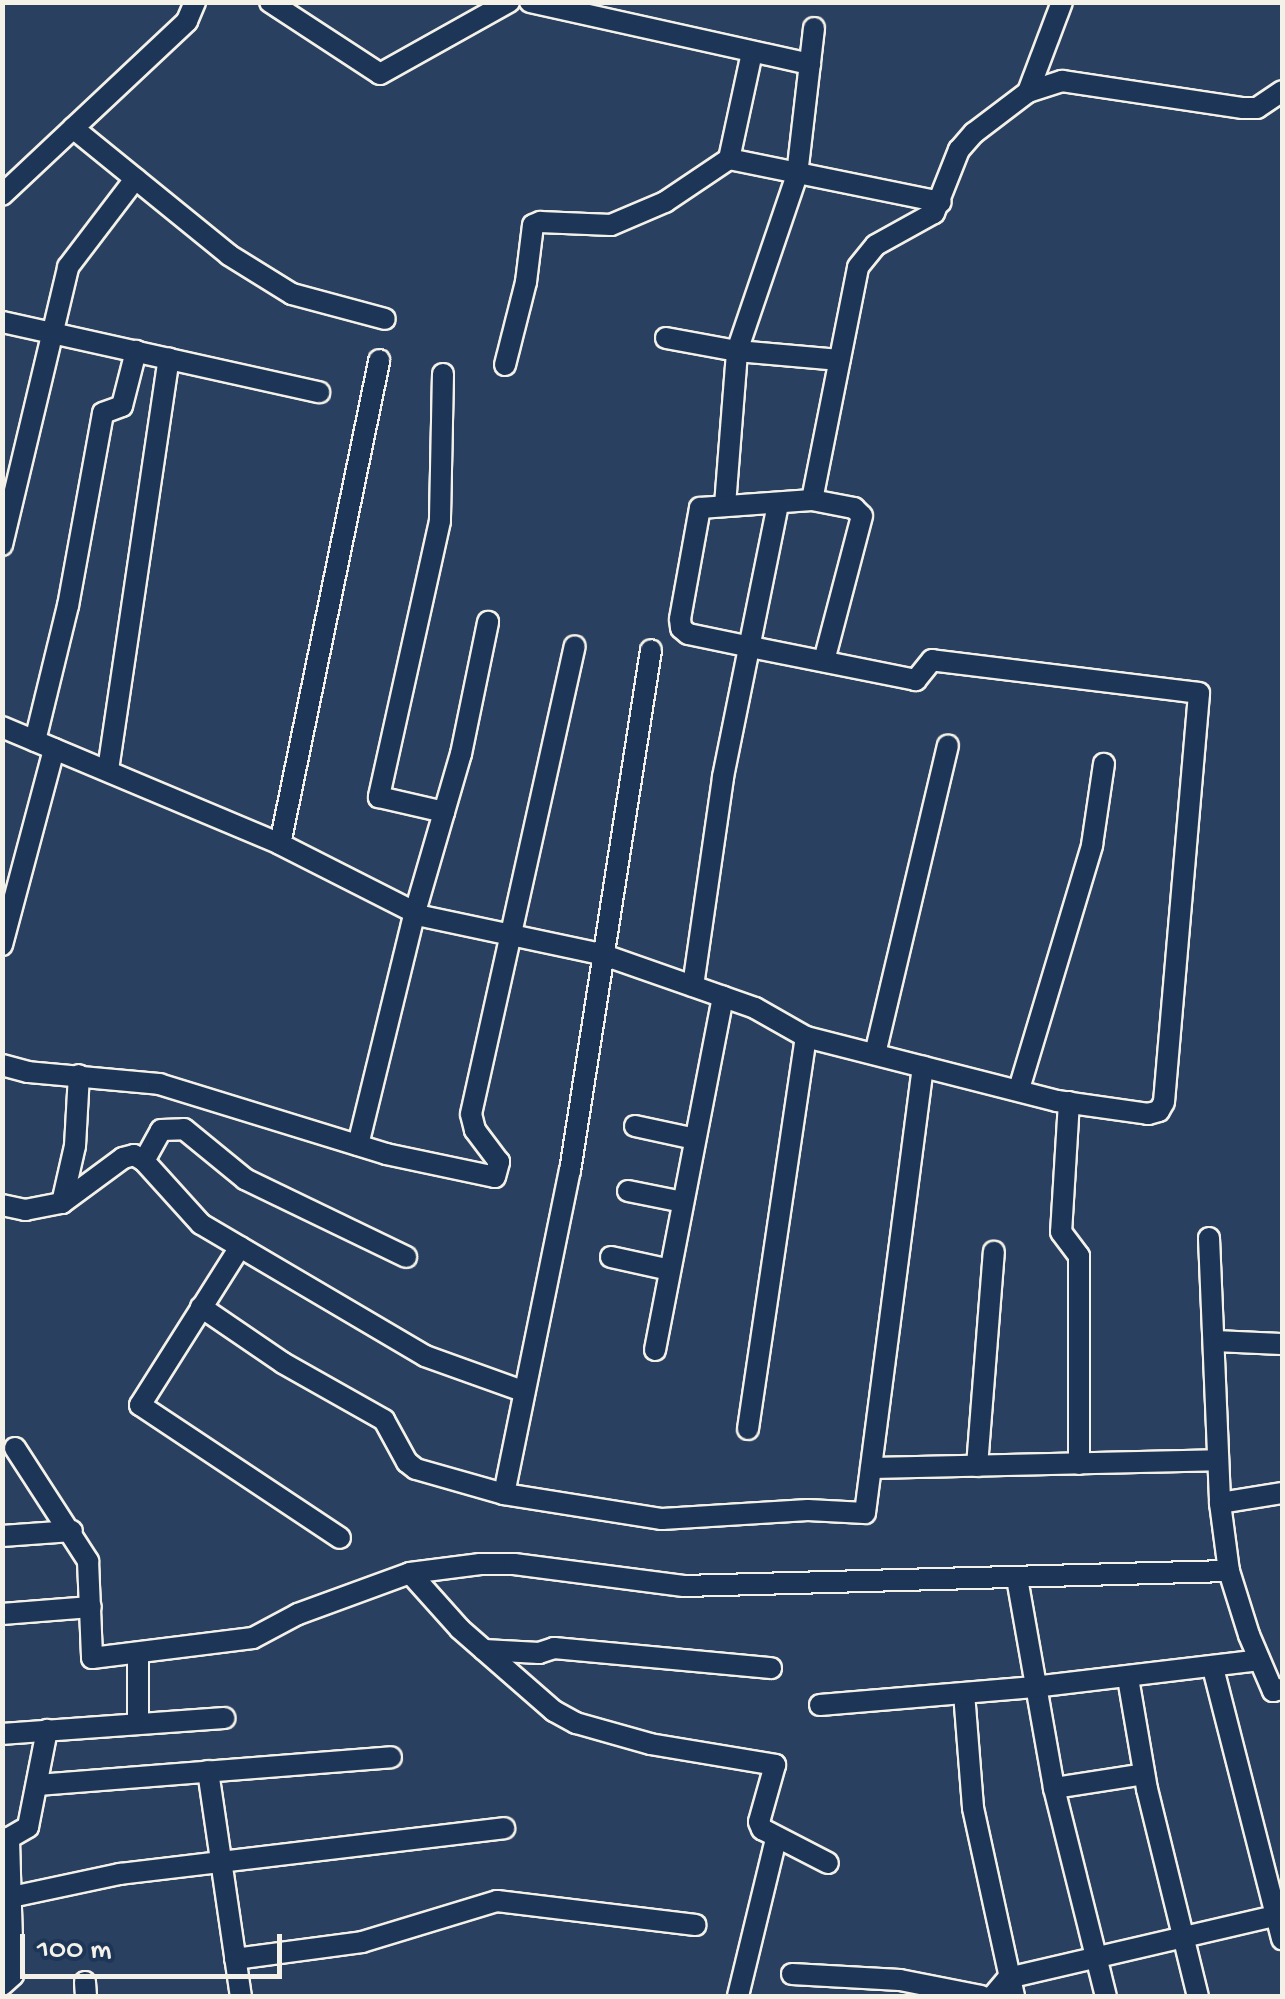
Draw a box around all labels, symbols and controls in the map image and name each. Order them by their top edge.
scale bar [25,1914,288,1976]
text: 100 m [37,1934,112,1969]

